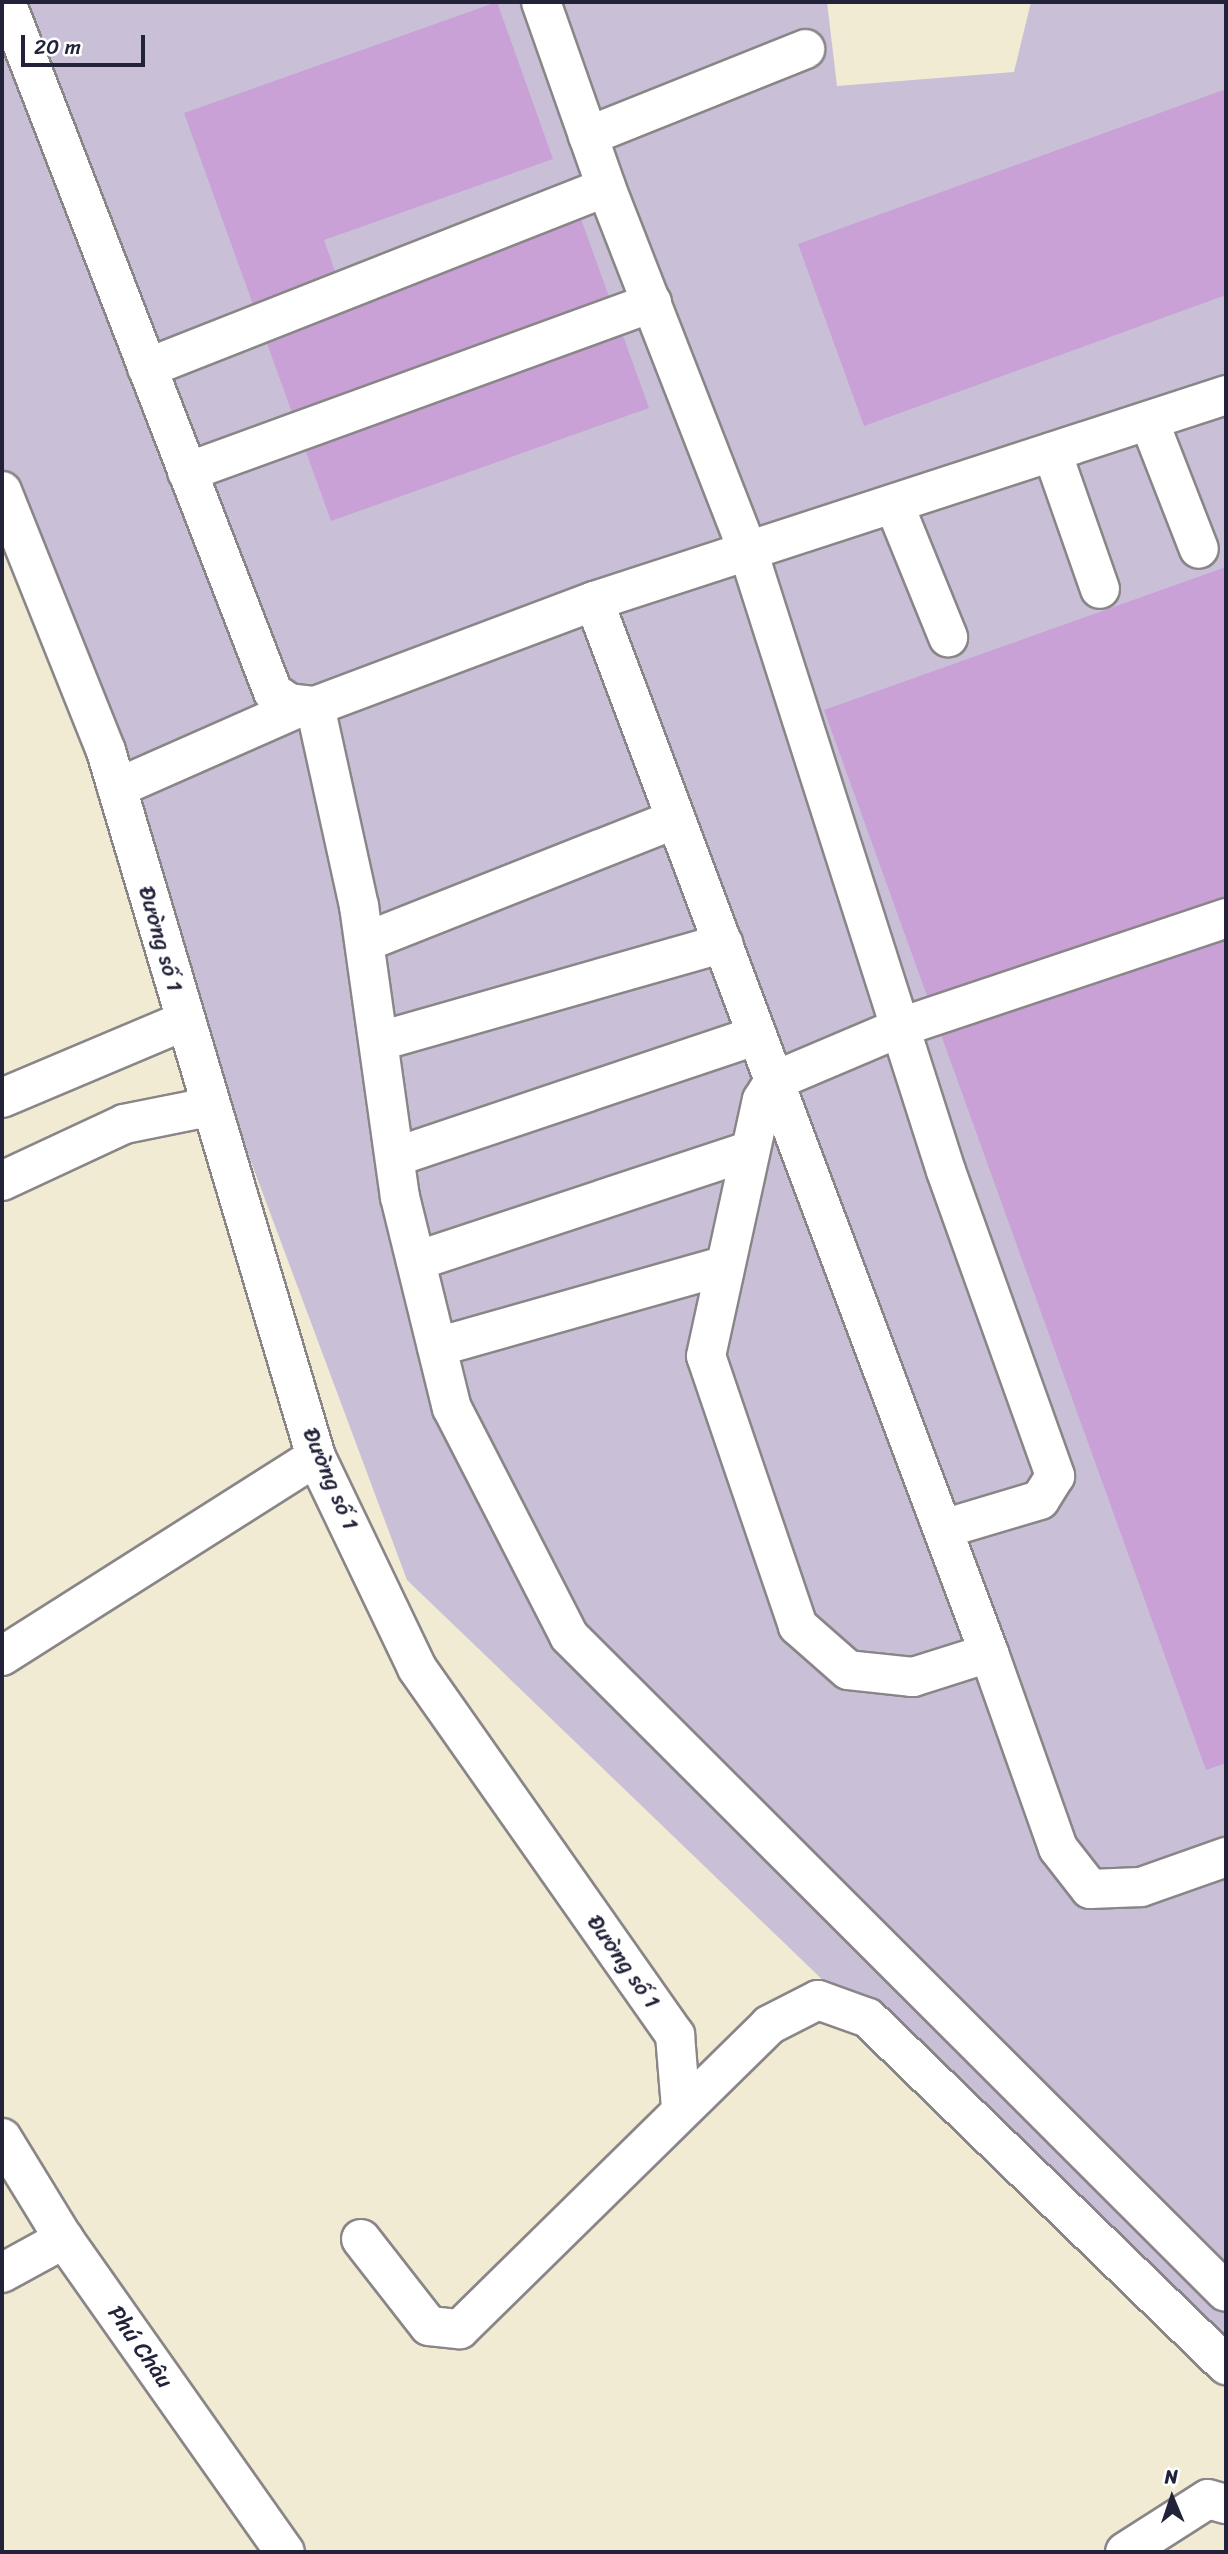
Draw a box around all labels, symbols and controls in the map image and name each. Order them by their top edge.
scale bar [24,21,149,65]
text: 20 m [34,28,81,66]
street label: Đường số 1 [132,882,188,996]
street label: Đường số 1 [296,1423,364,1535]
street label: Đường số 1 [580,1909,666,2015]
street label: Phú Châu [102,2300,178,2394]
text: N [1164,2460,1178,2493]
north arrow [1137,2463,1207,2533]

